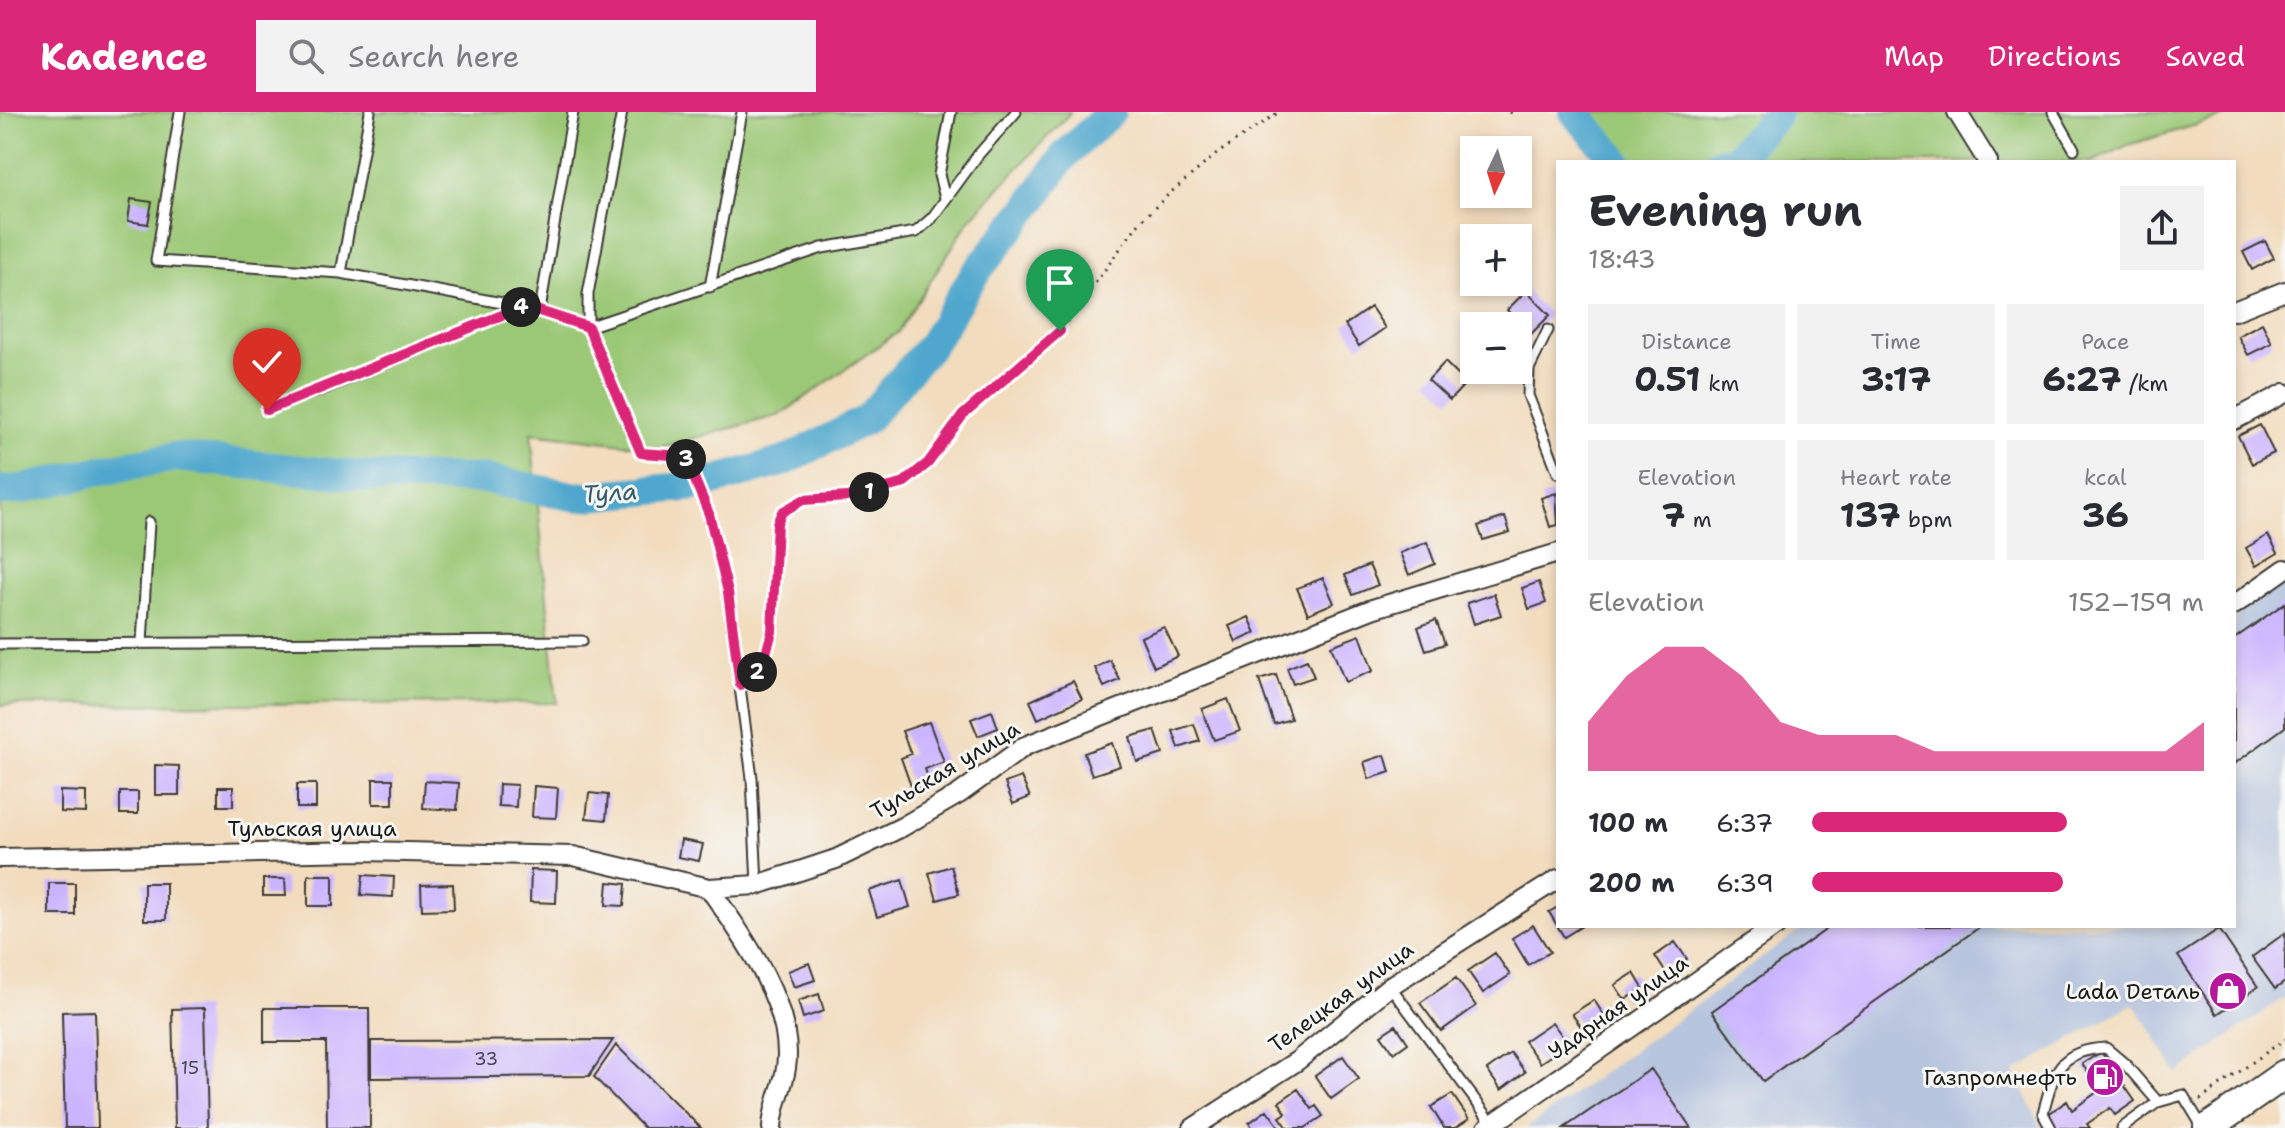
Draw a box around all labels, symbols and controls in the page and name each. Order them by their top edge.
search box [256,20,816,92]
text: Kadence [40,31,208,82]
icon: search [284,34,328,78]
text: Search here [348,36,519,77]
text: Map [1884,37,1944,75]
text: Directions [1988,37,2122,75]
text: Saved [2166,37,2245,75]
north arrow [1460,136,1532,208]
map controls [1460,136,1532,384]
text: Evening run [1588,181,1862,240]
button: share [2120,186,2204,270]
button: + [1460,224,1532,296]
text: 18:43 [1588,241,1656,276]
pin [1026,249,1094,331]
icon: arrive [1038,261,1082,305]
pin: 4 [501,287,541,327]
text: 4 [513,292,529,321]
button: − [1460,312,1532,384]
text: Distance [1642,327,1732,356]
text: Time [1871,327,1921,356]
text: Pace [2081,327,2130,356]
pin [233,328,301,410]
icon: check [245,340,289,384]
text: 0.51 [1634,356,1701,402]
text: 3:17 [1861,356,1931,402]
text: 6:27 [2042,356,2122,402]
text: km [1701,369,1739,398]
text: /km [2122,369,2168,398]
pin: 3 [666,439,706,479]
text: 3 [678,444,694,473]
text: Elevation [1637,463,1736,492]
text: Heart rate [1840,463,1952,492]
text: kcal [2084,463,2127,492]
pin: 1 [849,472,889,512]
water label: Тула [582,475,638,511]
text: 1 [864,477,874,506]
text: 7 [1662,492,1685,538]
text: 137 [1840,492,1901,538]
text: 36 [2081,492,2129,538]
text: m [1685,505,1712,534]
text: bpm [1901,505,1952,534]
text: Elevation [1588,584,1704,619]
text: 152–159 m [2068,584,2204,619]
pin: 2 [737,652,777,692]
text: 2 [749,657,765,686]
street label: Тульская улица [865,714,1025,826]
text: 100 m [1588,805,1668,840]
text: 6:37 [1716,805,1773,840]
street label: Тульская улица [227,814,397,843]
text: 200 m [1588,865,1675,900]
text: 6:39 [1716,865,1774,900]
street label: Телецкая улица [1263,934,1419,1059]
street label: Ударная улица [1542,948,1694,1066]
shop icon: Lada Dеталь [2207,970,2249,1012]
place label: Lada Dеталь [2066,977,2200,1006]
house number: 33 [474,1047,498,1071]
house number: 15 [181,1056,199,1080]
fuel station icon: Газпромнефть [2084,1056,2126,1098]
place label: Газпромнефть [1924,1063,2077,1092]

